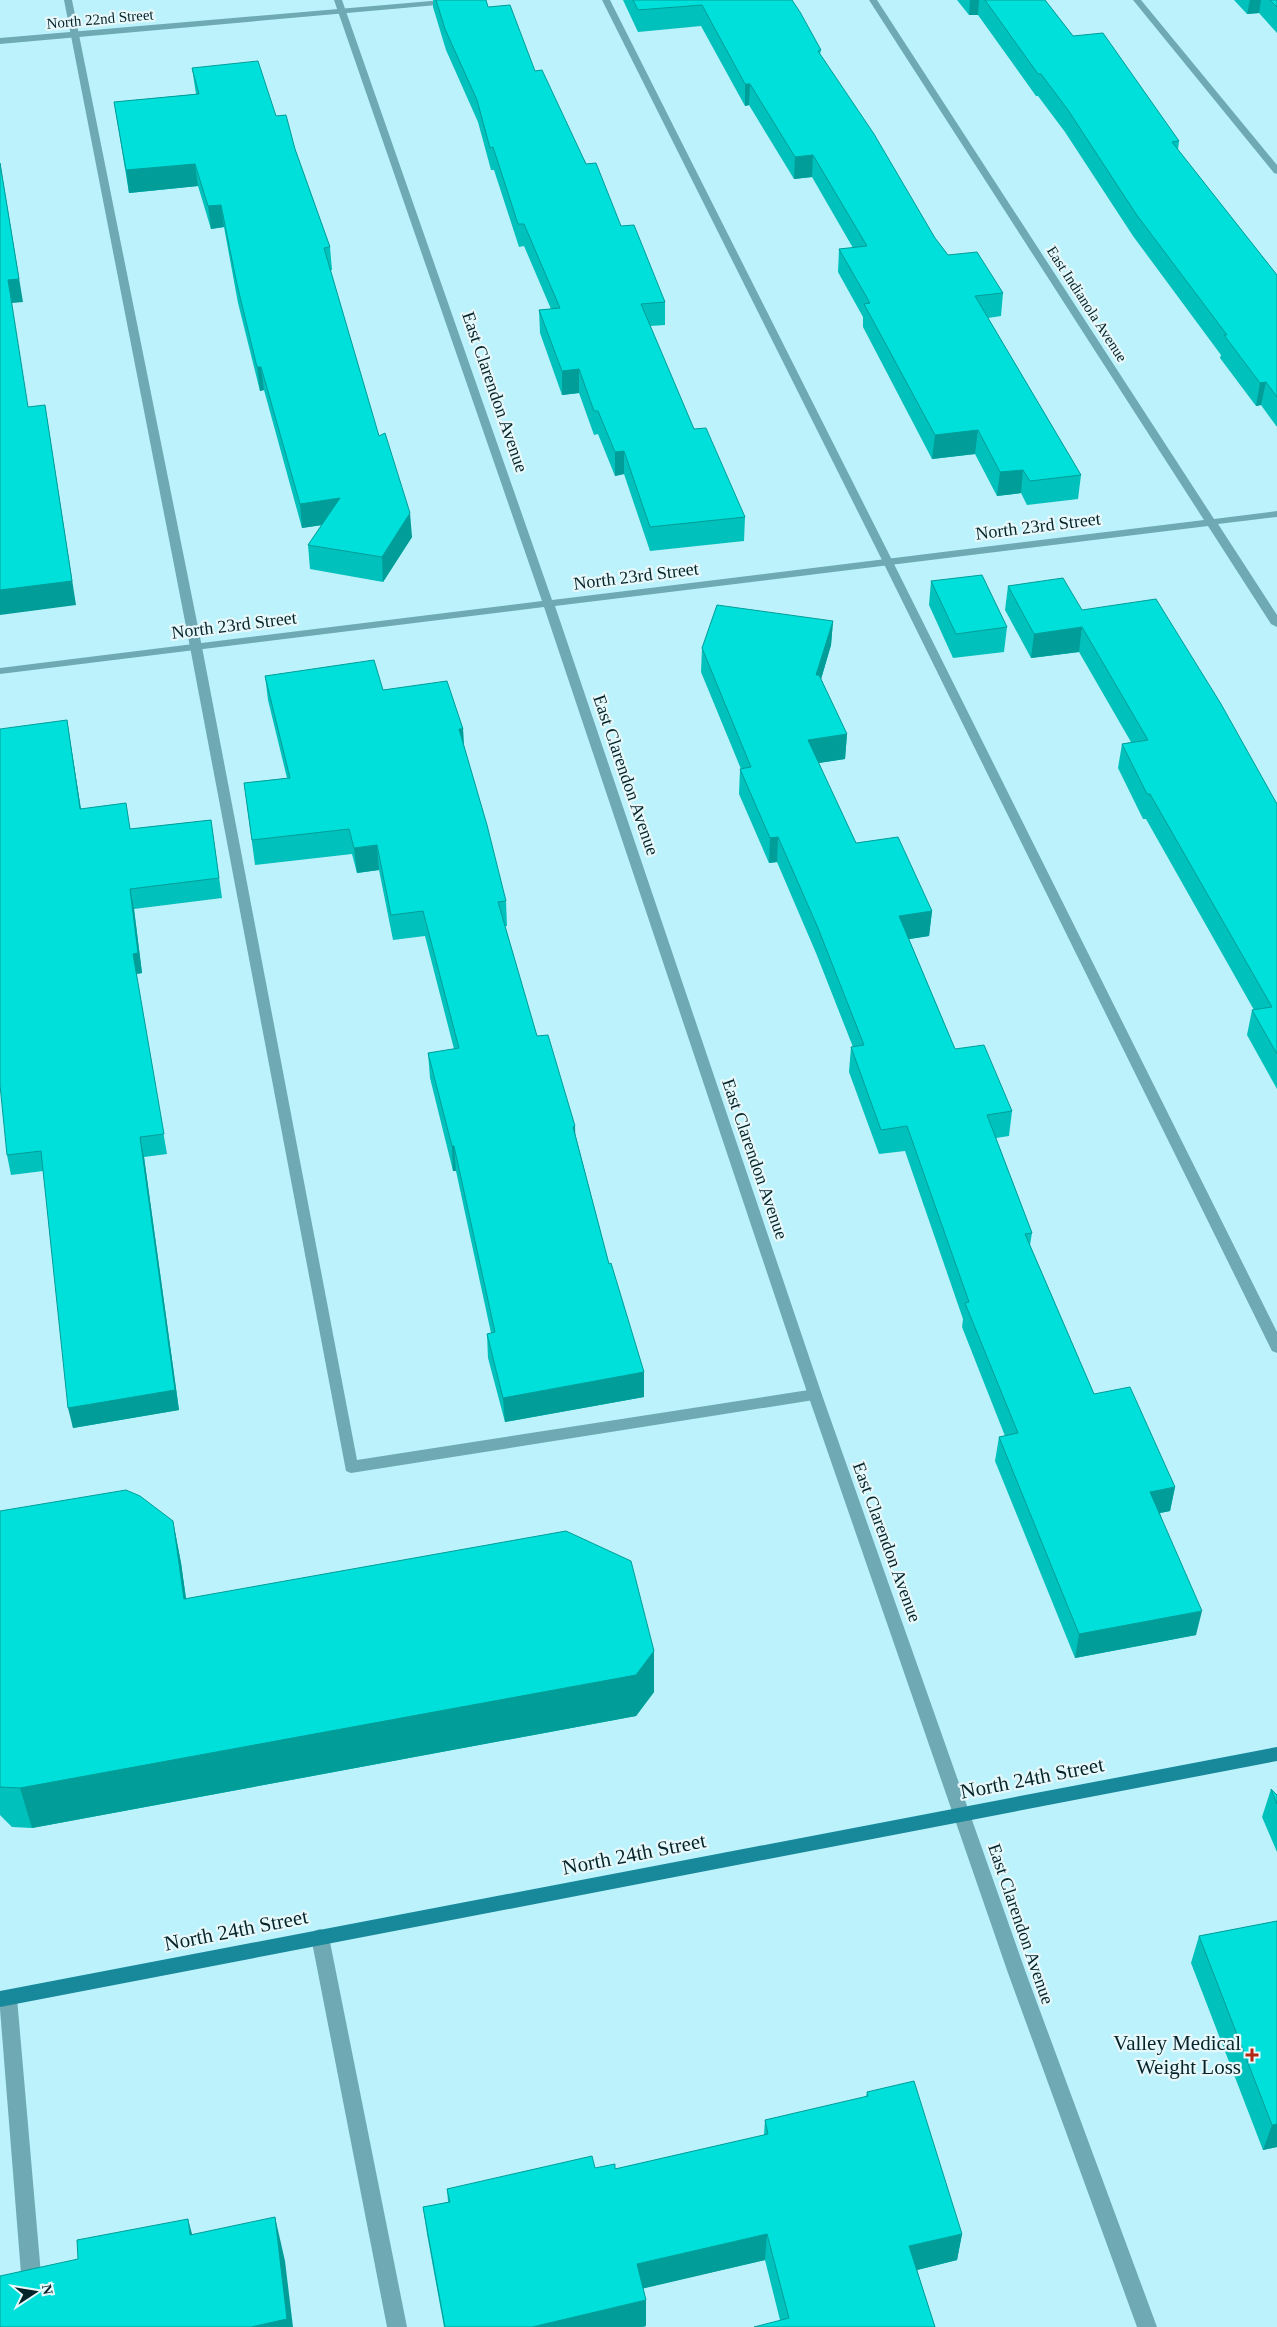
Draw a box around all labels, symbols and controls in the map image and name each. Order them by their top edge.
street label: North 22nd Street [46,6,155,32]
street label: East Indianola Avenue [1044,243,1131,365]
street label: East Clarendon Avenue [458,309,532,475]
street label: North 23rd Street [974,508,1102,544]
street label: North 23rd Street [572,558,700,594]
street label: North 23rd Street [170,607,298,643]
street label: East Clarendon Avenue [589,692,663,858]
street label: East Clarendon Avenue [718,1076,792,1242]
street label: East Clarendon Avenue [849,1459,925,1625]
street label: North 24th Street [958,1752,1106,1804]
street label: North 24th Street [560,1828,708,1880]
street label: East Clarendon Avenue [984,1841,1058,2007]
street label: North 24th Street [162,1904,310,1956]
place label: Valley Medical Weight Loss [1113,2031,1241,2079]
marker: Valley Medical Weight Loss [1245,2048,1259,2062]
north arrow [10,2267,60,2317]
text: N [39,2283,56,2296]

